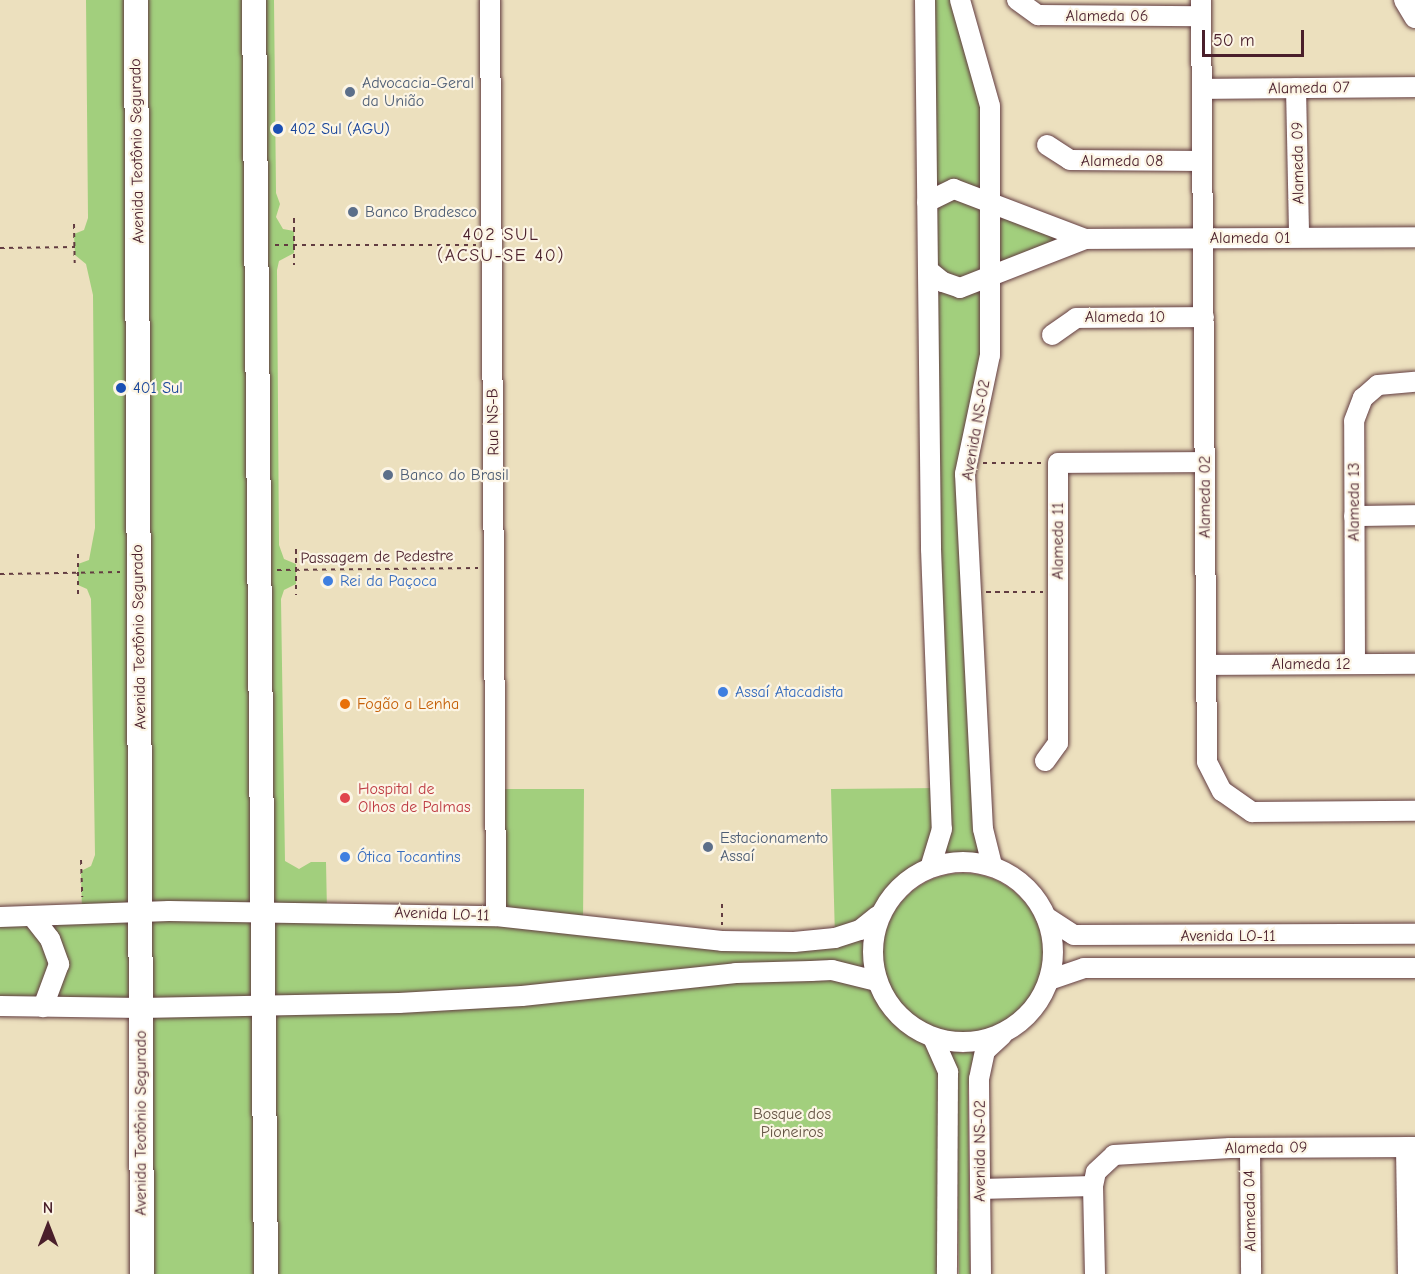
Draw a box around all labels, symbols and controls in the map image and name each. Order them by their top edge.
street label: Alameda 06 [1066,6,1148,26]
scale bar [1205,18,1307,56]
text: 50 m [1213,30,1255,51]
street label: Avenida Teotônio Segurado [126,58,148,244]
place label: Advocacia-Geral da União [362,73,474,111]
street label: Alameda 07 [1268,78,1350,98]
marker: Advocacia-Geral da União [343,85,357,99]
place label: 402 Sul (AGU) [290,119,390,139]
marker: 402 Sul (AGU) [271,122,285,136]
street label: Alameda 09 [1288,122,1308,204]
street label: Alameda 08 [1081,151,1163,171]
place label: Banco Bradesco [365,202,477,222]
marker: Banco Bradesco [346,205,360,219]
district label: 402 SUL (ACSU-SE 40) [437,225,565,268]
street label: Alameda 01 [1210,228,1290,248]
street label: Alameda 10 [1085,307,1165,327]
place label: 401 Sul [133,378,183,398]
street label: Avenida NS-02 [958,378,994,482]
marker: 401 Sul [114,381,128,395]
street label: Rua NS-B [483,388,503,456]
street label: Alameda 02 [1195,456,1215,538]
street label: Alameda 13 [1344,463,1364,541]
place label: Banco do Brasil [400,465,509,485]
marker: Banco do Brasil [381,468,395,482]
street label: Alameda 11 [1048,502,1068,580]
street label: Avenida Teotônio Segurado [128,544,150,730]
street label: Passagem de Pedestre [300,546,454,568]
place label: Rei da Paçoca [340,571,437,591]
marker: Rei da Paçoca [321,574,335,588]
street label: Alameda 12 [1271,654,1351,674]
place label: Assaí Atacadista [735,682,844,702]
marker: Assaí Atacadista [716,685,730,699]
place label: Fogão a Lenha [357,694,459,714]
marker: Fogão a Lenha [338,697,352,711]
place label: Hospital de Olhos de Palmas [358,779,471,817]
marker: Hospital de Olhos de Palmas [336,789,354,807]
place label: Estacionamento Assaí [720,828,828,866]
marker: Estacionamento Assaí [701,840,715,854]
place label: Ótica Tocantins [357,847,461,867]
marker: Ótica Tocantins [338,850,352,864]
street label: Avenida LO-11 [394,903,490,925]
street label: Avenida LO-11 [1180,926,1276,946]
street label: Avenida Teotônio Segurado [131,1030,151,1216]
street label: Avenida NS-02 [970,1100,990,1202]
park label: Bosque dos Pioneiros [753,1104,831,1142]
street label: Alameda 09 [1225,1138,1307,1158]
street label: Alameda 04 [1240,1170,1260,1252]
north arrow [18,1196,78,1256]
text: N [43,1199,53,1217]

